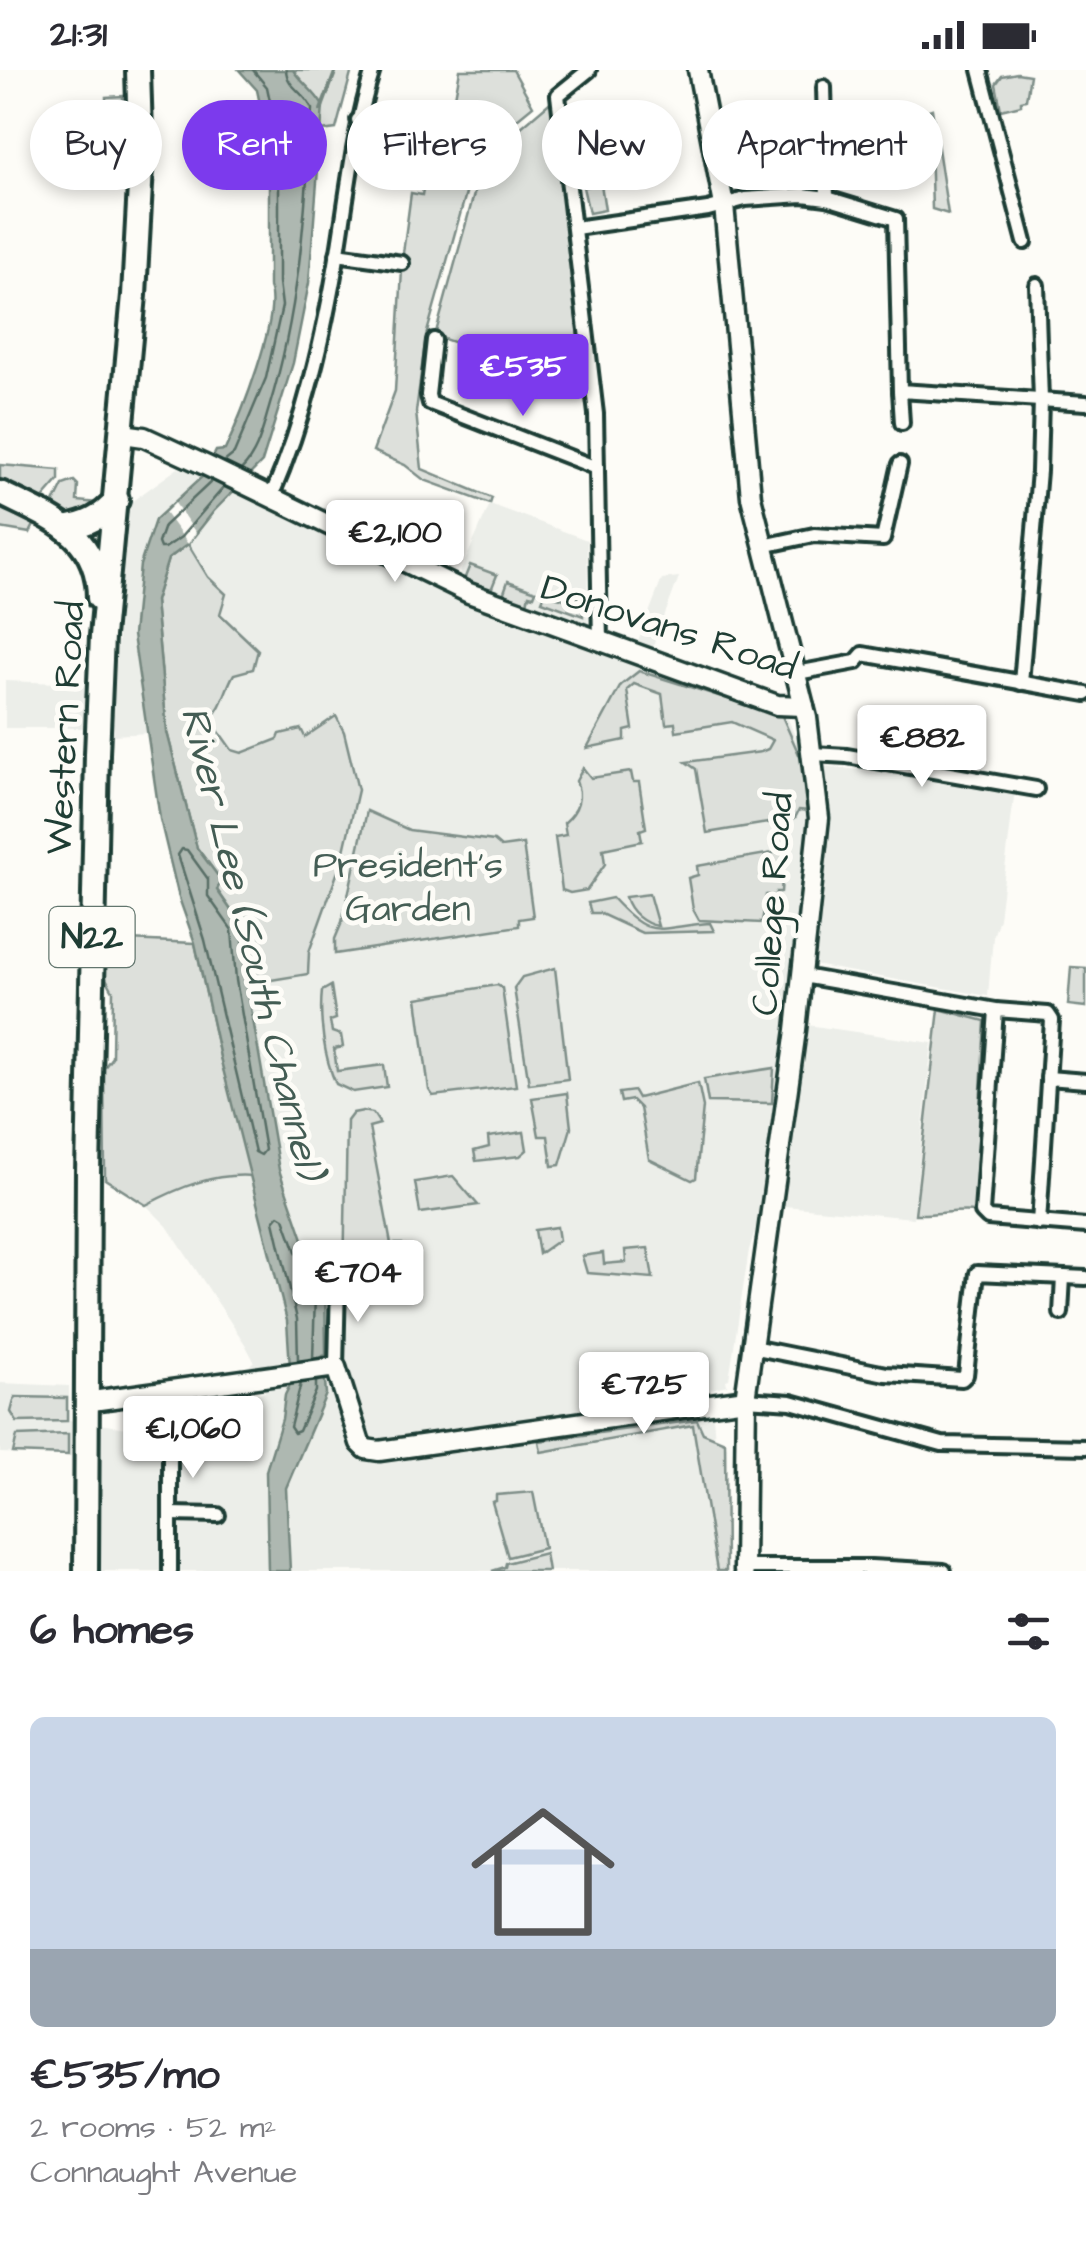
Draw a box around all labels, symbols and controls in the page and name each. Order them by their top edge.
text: 21:31 [50,9,107,61]
chip: Buy [30,100,162,190]
chip: Rent [182,100,327,190]
chip: Filters [347,100,522,190]
chip: New [542,100,682,190]
chip: Apartment [702,100,943,190]
pin: €535 [464,334,582,419]
text: €535 [479,344,567,389]
pin: €2,100 [314,500,476,585]
text: €2,100 [348,510,442,555]
street label: Donovans Road [534,562,804,694]
street label: Western Road [33,600,99,856]
water label: River Lee (South Channel) [166,701,337,1189]
pin: €882 [863,705,981,790]
text: €882 [879,715,965,760]
street label: College Road [739,791,807,1017]
park label: President's Garden [313,840,503,936]
road number: N22 [49,907,134,967]
pin: €704 [299,1240,417,1325]
text: €704 [314,1250,402,1295]
pin: €725 [585,1352,703,1437]
text: €725 [601,1362,687,1407]
pin: €1,060 [112,1396,274,1481]
text: €1,060 [145,1406,241,1451]
text: 6 homes [30,1602,194,1660]
icon: filters [1001,1604,1056,1659]
icon: home [453,1782,633,1962]
text: €535/mo [30,2047,220,2105]
text: 2 rooms · 52 m² [30,2105,277,2150]
text: Connaught Avenue [30,2150,297,2195]

